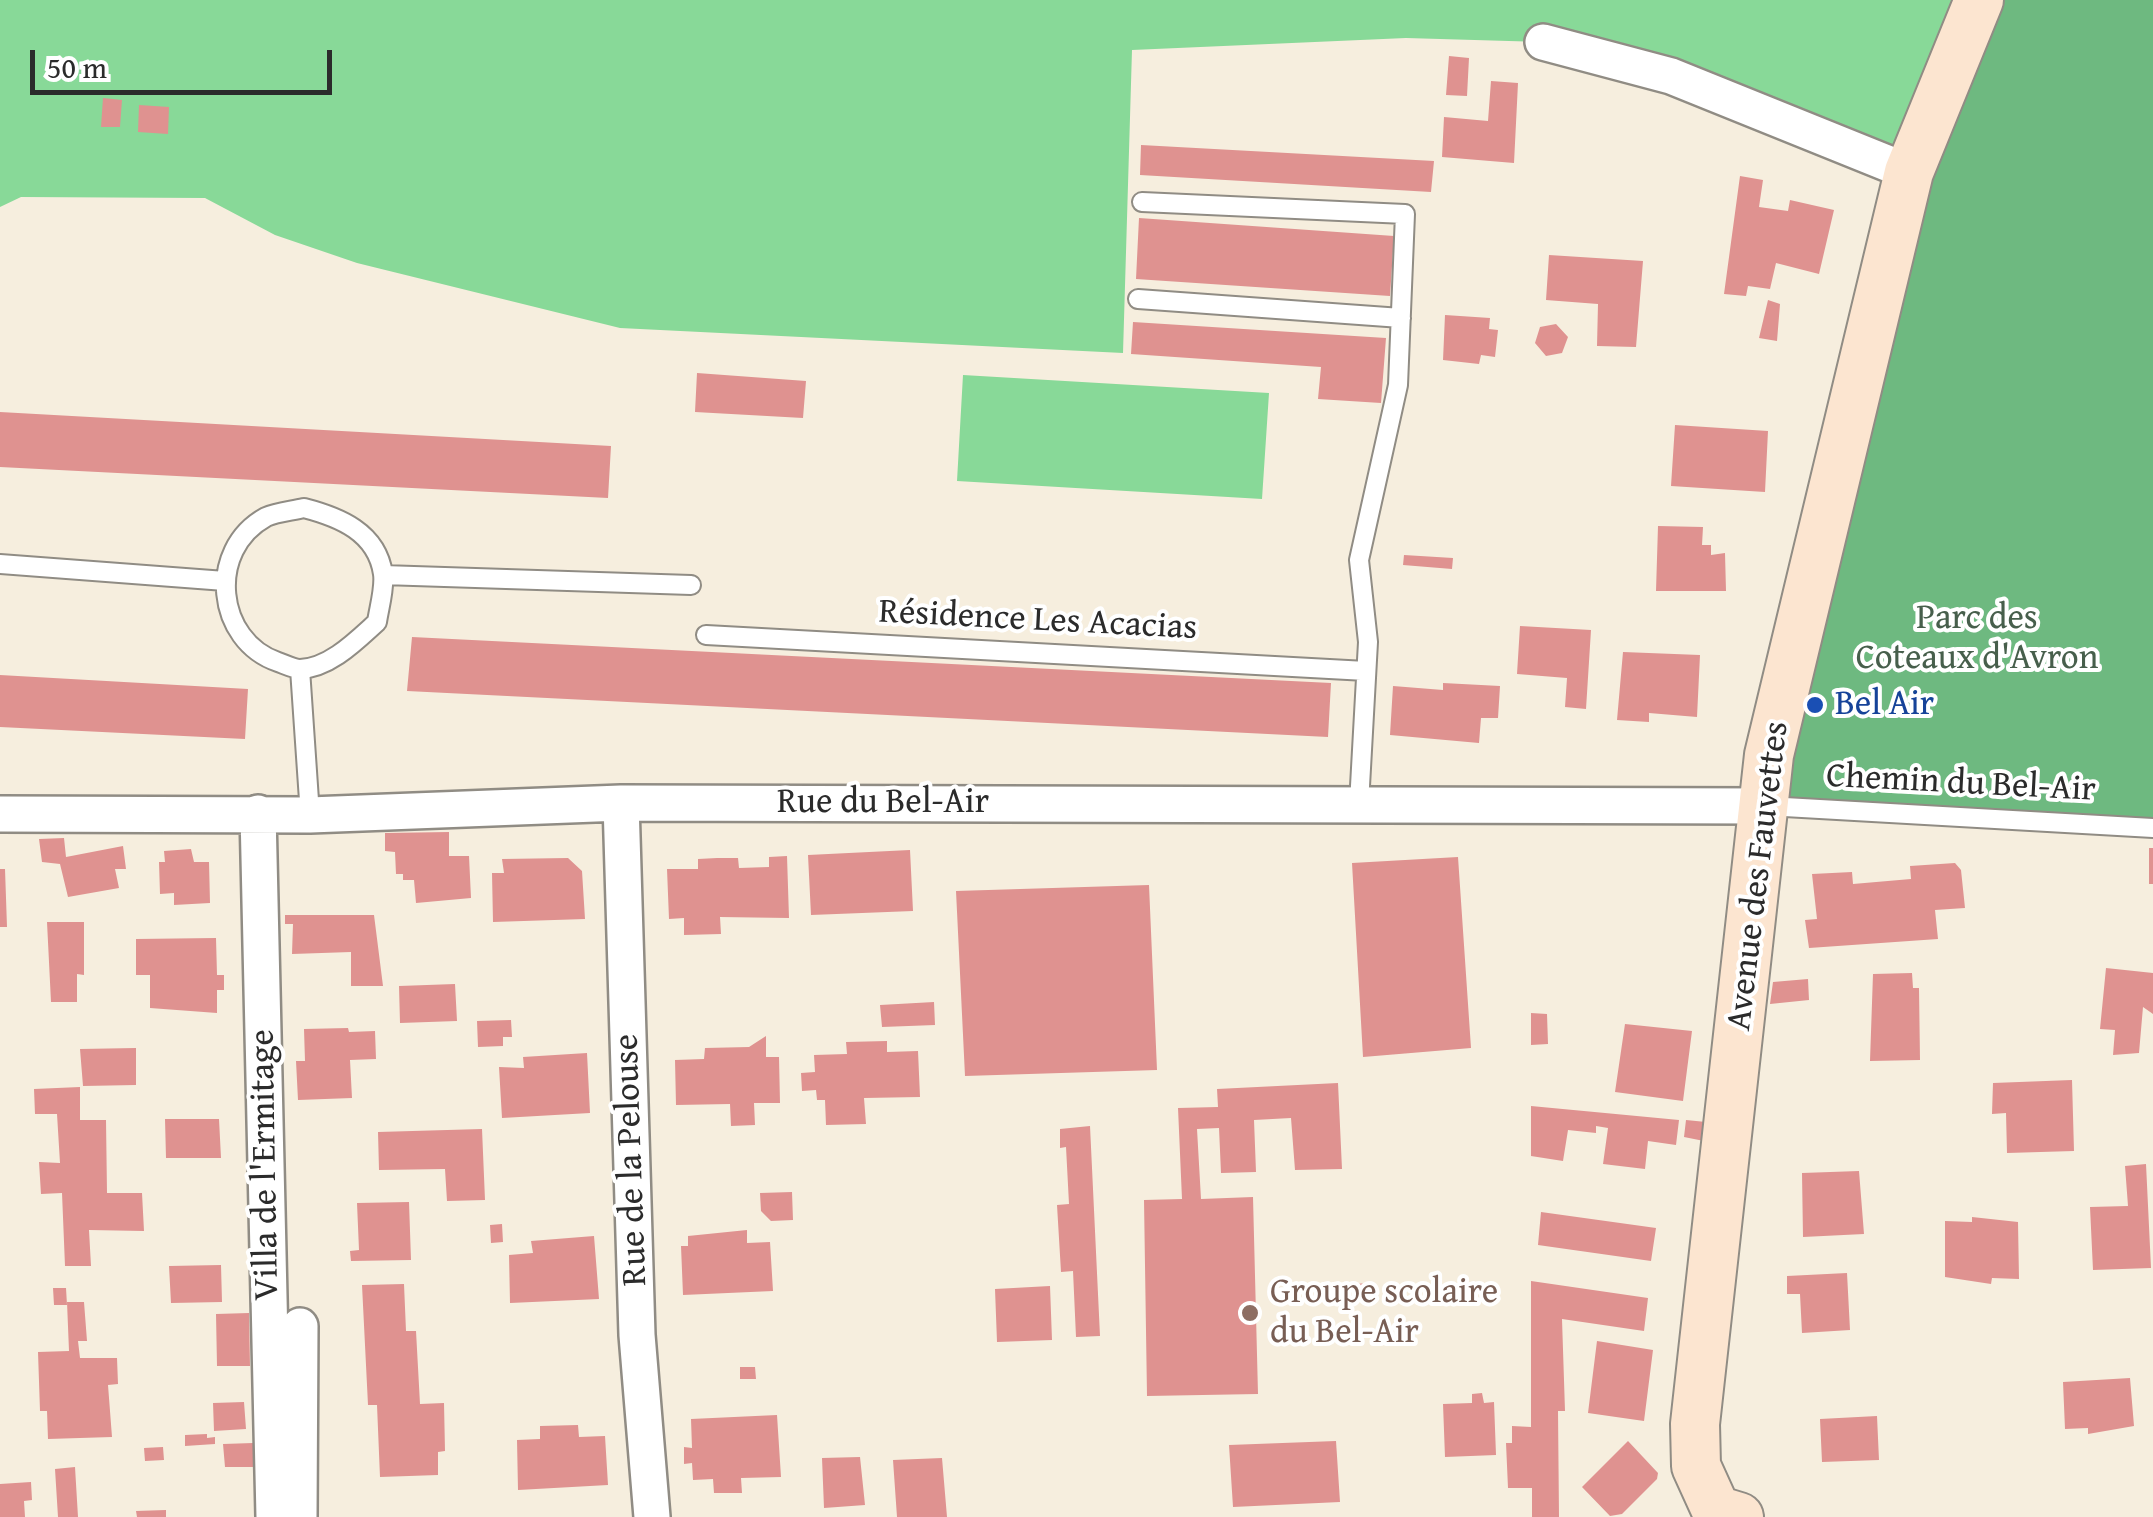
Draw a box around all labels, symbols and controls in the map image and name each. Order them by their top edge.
scale bar [35,30,338,92]
text: 50 m [47,45,107,89]
street label: Résidence Les Acacias [878,592,1198,650]
park label: Parc des Coteaux d'Avron [1856,598,2098,680]
place label: Bel Air [1835,684,1934,726]
marker: Bel Air [1804,694,1826,716]
street label: Avenue des Fauvettes [1719,719,1799,1033]
street label: Chemin du Bel-Air [1825,756,2097,812]
street label: Rue du Bel-Air [777,782,989,824]
street label: Villa de l'Ermitage [243,1029,289,1301]
street label: Rue de la Pelouse [607,1033,657,1287]
place label: Groupe scolaire du Bel-Air [1270,1272,1498,1354]
marker: Groupe scolaire du Bel-Air [1239,1302,1261,1324]

